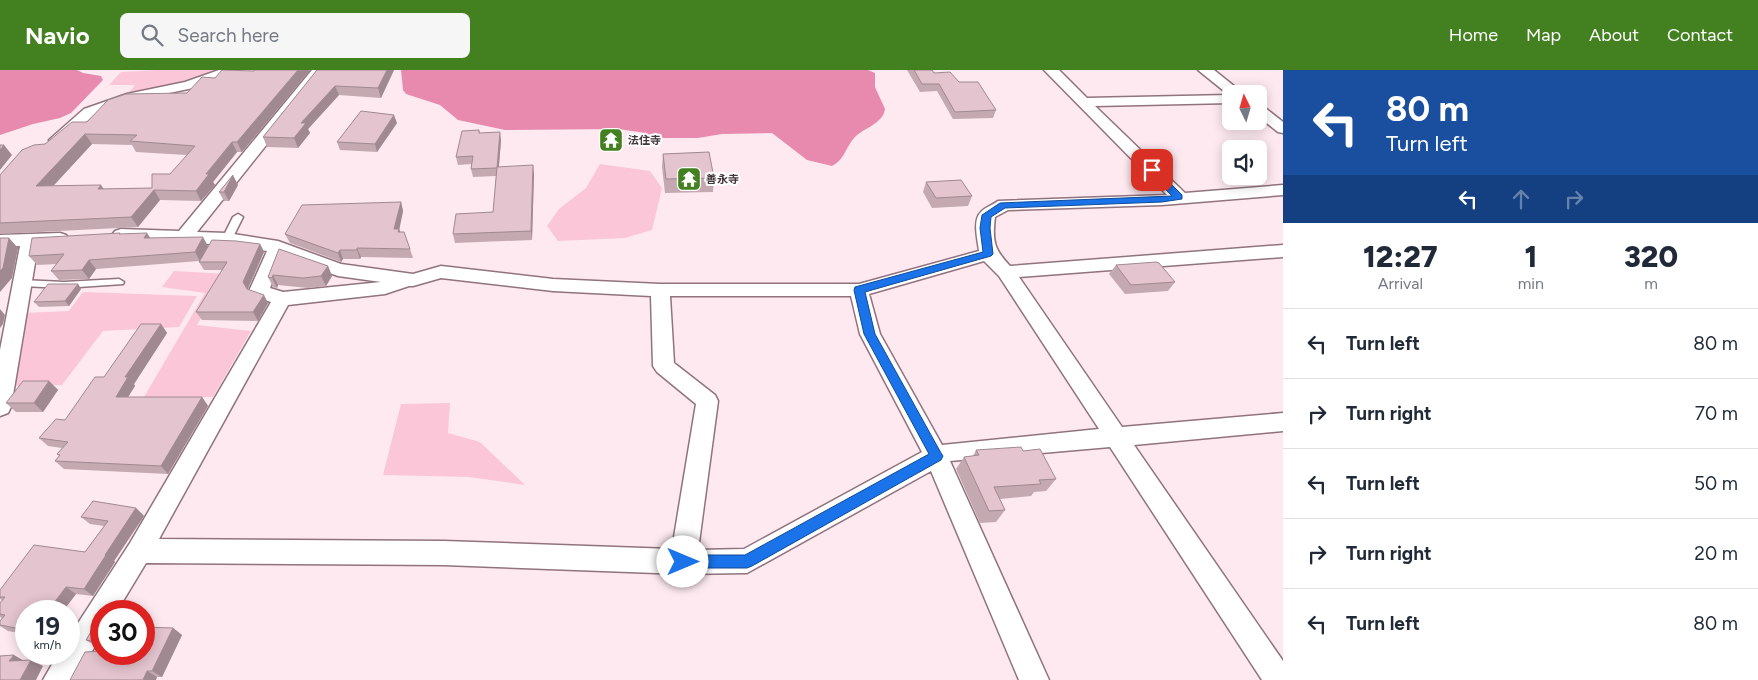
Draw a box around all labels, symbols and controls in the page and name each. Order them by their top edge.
search box [120,13,470,58]
text: Navio [25,21,90,50]
icon: search [138,21,166,49]
text: Search here [178,24,279,47]
text: Home [1449,24,1498,46]
text: Map [1526,24,1561,46]
text: About [1589,24,1639,46]
text: Contact [1667,24,1733,46]
north arrow [1222,85,1268,130]
map controls [1222,85,1267,185]
text: 80 m [1386,88,1469,130]
icon: left [1303,90,1368,155]
temple icon: 法住寺 [598,127,624,153]
text: Turn left [1386,130,1468,157]
place label: 法住寺 [628,134,661,147]
button: sound [1222,140,1267,185]
pin [1131,149,1173,191]
icon: arrive [1138,156,1166,184]
temple icon: 善永寺 [676,166,702,192]
place label: 善永寺 [706,173,739,186]
icon: left [1454,185,1482,213]
icon: ahead [1507,185,1535,213]
icon: right [1560,185,1588,213]
text: 12:27 [1363,238,1438,275]
text: 1 [1524,238,1537,275]
text: 320 [1624,238,1678,275]
text: Arrival [1378,274,1423,293]
text: min [1518,274,1544,293]
text: m [1644,274,1658,293]
icon: left [1303,330,1331,358]
text: Turn left [1346,332,1420,355]
text: 80 m [1693,332,1738,355]
icon: right [1303,400,1331,428]
text: Turn right [1346,402,1432,425]
text: 70 m [1695,402,1738,425]
icon: left [1303,470,1331,498]
text: Turn left [1346,472,1420,495]
text: 50 m [1694,472,1738,495]
position arrow [656,535,708,587]
icon: right [1303,540,1331,568]
text: Turn right [1346,542,1432,565]
text: 20 m [1694,542,1738,565]
speed limit sign: 30 [90,600,155,665]
icon: left [1303,610,1331,638]
text: 19 [35,611,60,641]
text: Turn left [1346,612,1420,635]
text: 80 m [1693,612,1738,635]
text: km/h [34,638,61,652]

